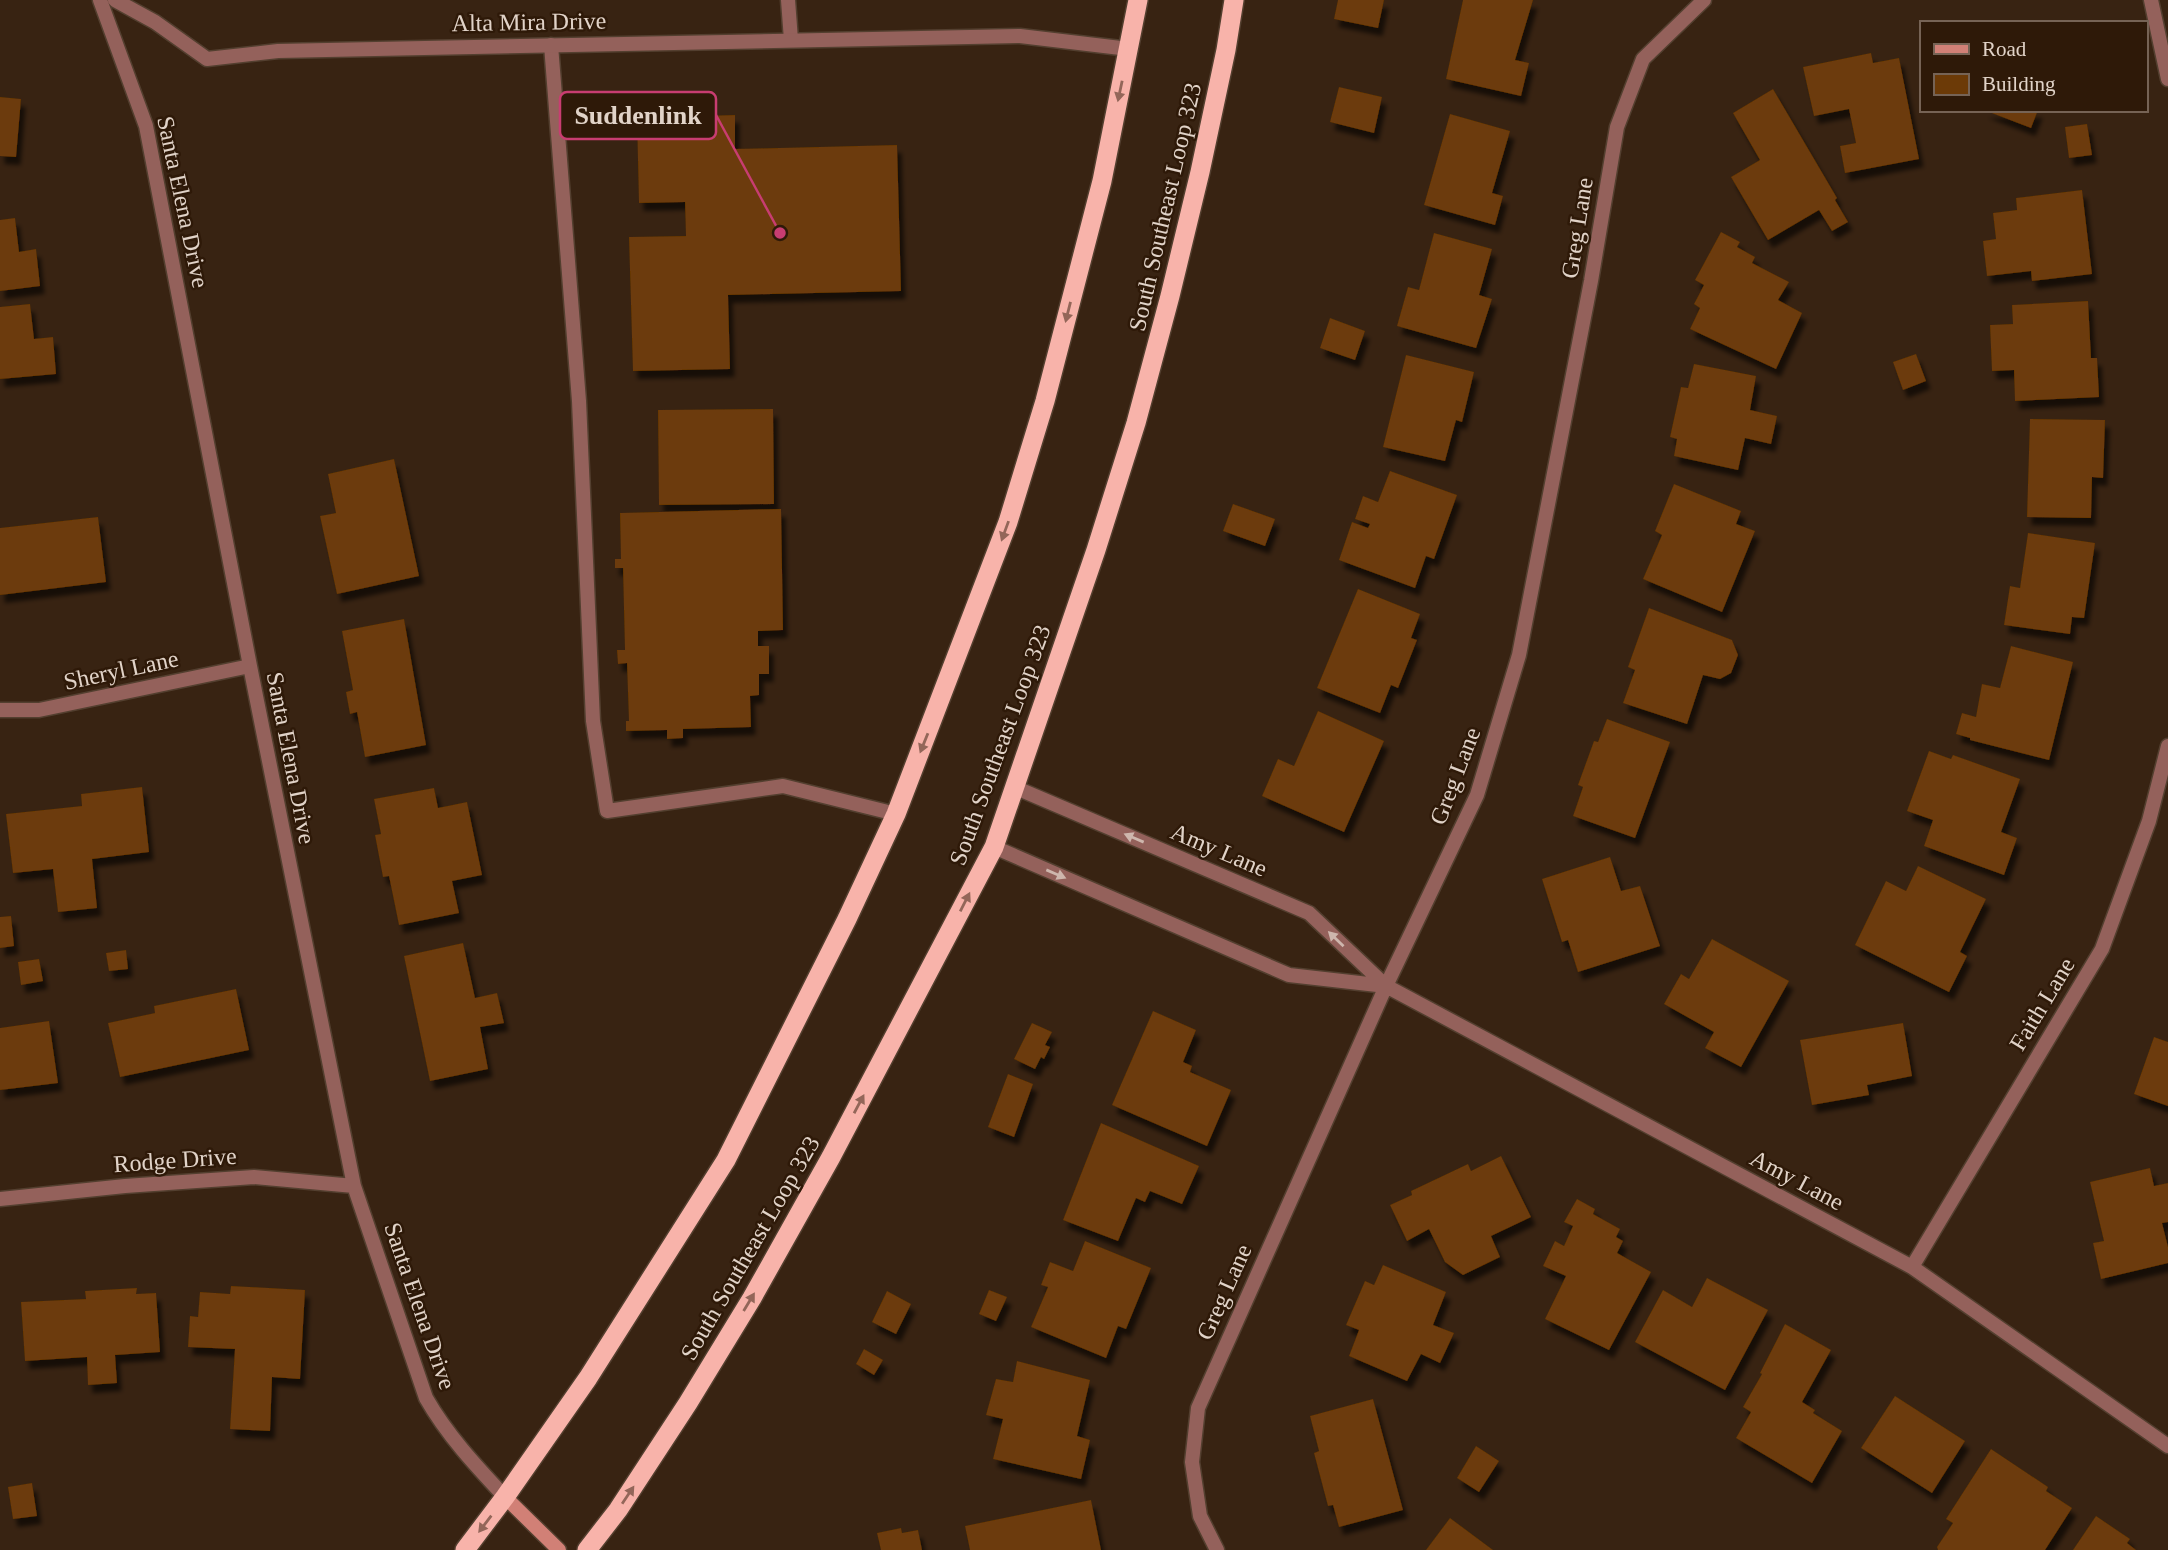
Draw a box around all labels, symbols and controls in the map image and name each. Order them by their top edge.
street label: Alta Mira Drive [451,8,607,36]
legend [1920,21,2147,112]
text: Road [1982,37,2027,61]
text: Building [1982,72,2056,96]
one-way arrow [1114,80,1125,102]
street label: South Southeast Loop 323 [1124,80,1206,334]
callout: Suddenlink [560,92,716,139]
text: Suddenlink [574,101,702,130]
street label: Santa Elena Drive [152,114,214,290]
street label: Greg Lane [1556,176,1598,280]
one-way arrow [1062,301,1073,323]
one-way arrow [999,520,1010,541]
street label: South Southeast Loop 323 [944,621,1056,869]
street label: Sheryl Lane [61,645,181,695]
street label: Santa Elena Drive [262,670,320,846]
street label: Greg Lane [1425,724,1485,828]
one-way arrow [918,733,929,754]
street label: Amy Lane [1167,818,1271,882]
one-way arrow [1124,832,1144,844]
one-way arrow [1046,869,1067,880]
one-way arrow [959,892,971,912]
one-way arrow [1328,931,1345,947]
street label: Faith Lane [2004,953,2080,1055]
one-way arrow [853,1094,865,1113]
street label: South Southeast Loop 323 [675,1132,825,1364]
street label: Rodge Drive [113,1143,237,1177]
street label: Amy Lane [1746,1145,1848,1215]
street label: Santa Elena Drive [379,1219,461,1393]
street label: Greg Lane [1191,1240,1257,1344]
one-way arrow [743,1293,755,1312]
one-way arrow [621,1485,634,1505]
one-way arrow [478,1514,493,1532]

